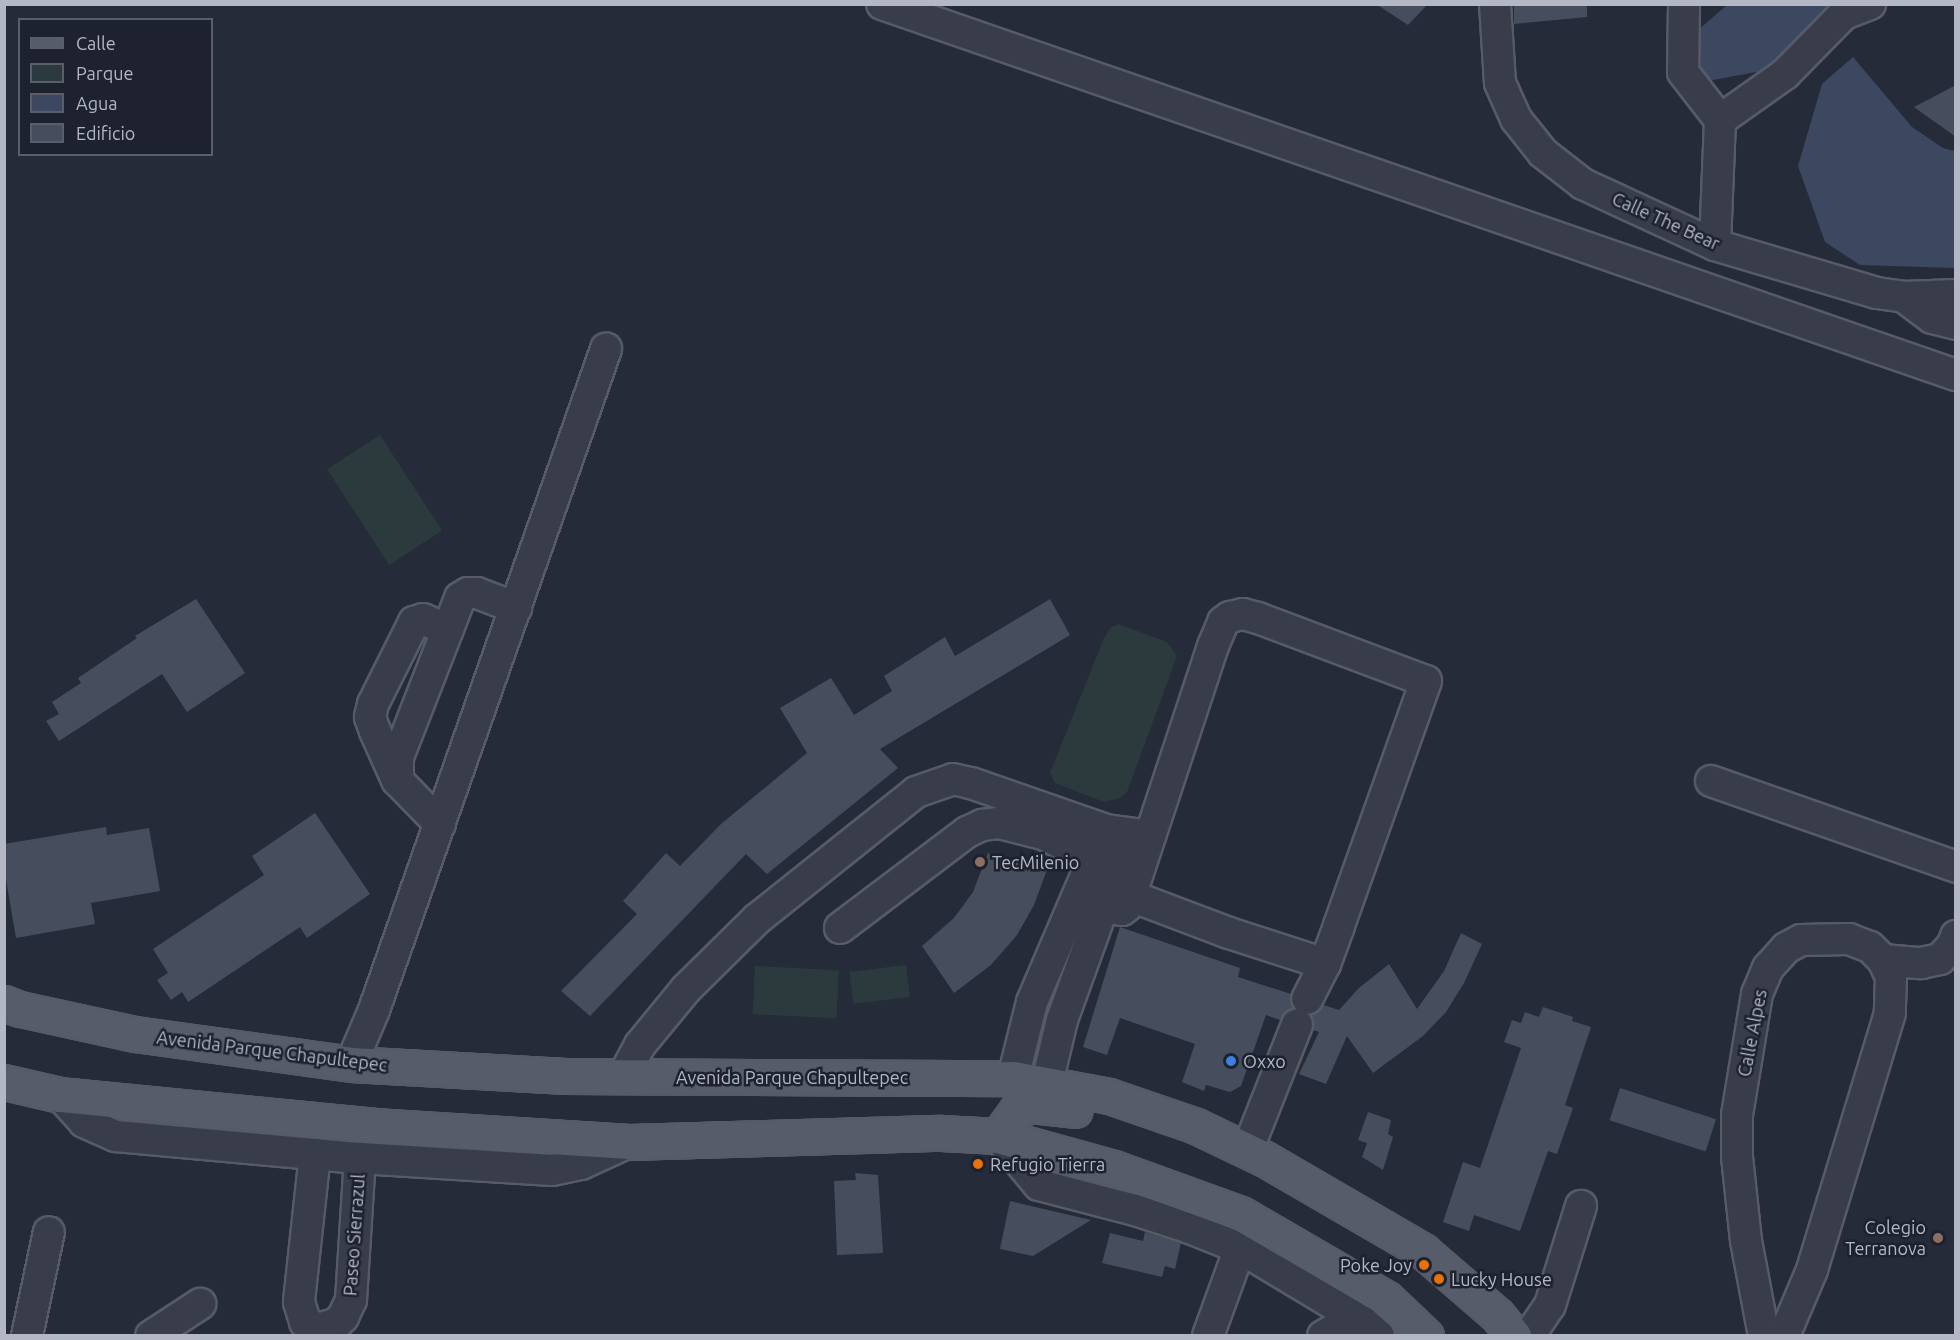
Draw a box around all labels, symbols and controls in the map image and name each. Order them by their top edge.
legend [18,18,213,156]
text: Calle [76,33,116,53]
text: Parque [76,63,133,83]
text: Agua [76,93,118,113]
text: Edificio [76,123,135,143]
street label: Calle The Bear [1609,188,1723,254]
place label: TecMilenio [992,851,1079,873]
marker: TecMilenio [973,855,987,869]
street label: Calle Alpes [1733,988,1771,1078]
street label: Avenida Parque Chapultepec [155,1026,389,1076]
place label: Oxxo [1243,1050,1286,1072]
marker: Oxxo [1224,1054,1238,1068]
street label: Avenida Parque Chapultepec [676,1066,908,1088]
place label: Refugio Tierra [990,1153,1105,1175]
marker: Refugio Tierra [971,1157,985,1171]
street label: Paseo Sierrazul [339,1173,369,1297]
place label: Colegio Terranova [1845,1217,1926,1260]
marker: Colegio Terranova [1931,1231,1945,1245]
place label: Poke Joy [1340,1254,1412,1276]
marker: Poke Joy [1417,1258,1431,1272]
place label: Lucky House [1451,1268,1552,1290]
marker: Lucky House [1432,1272,1446,1286]

